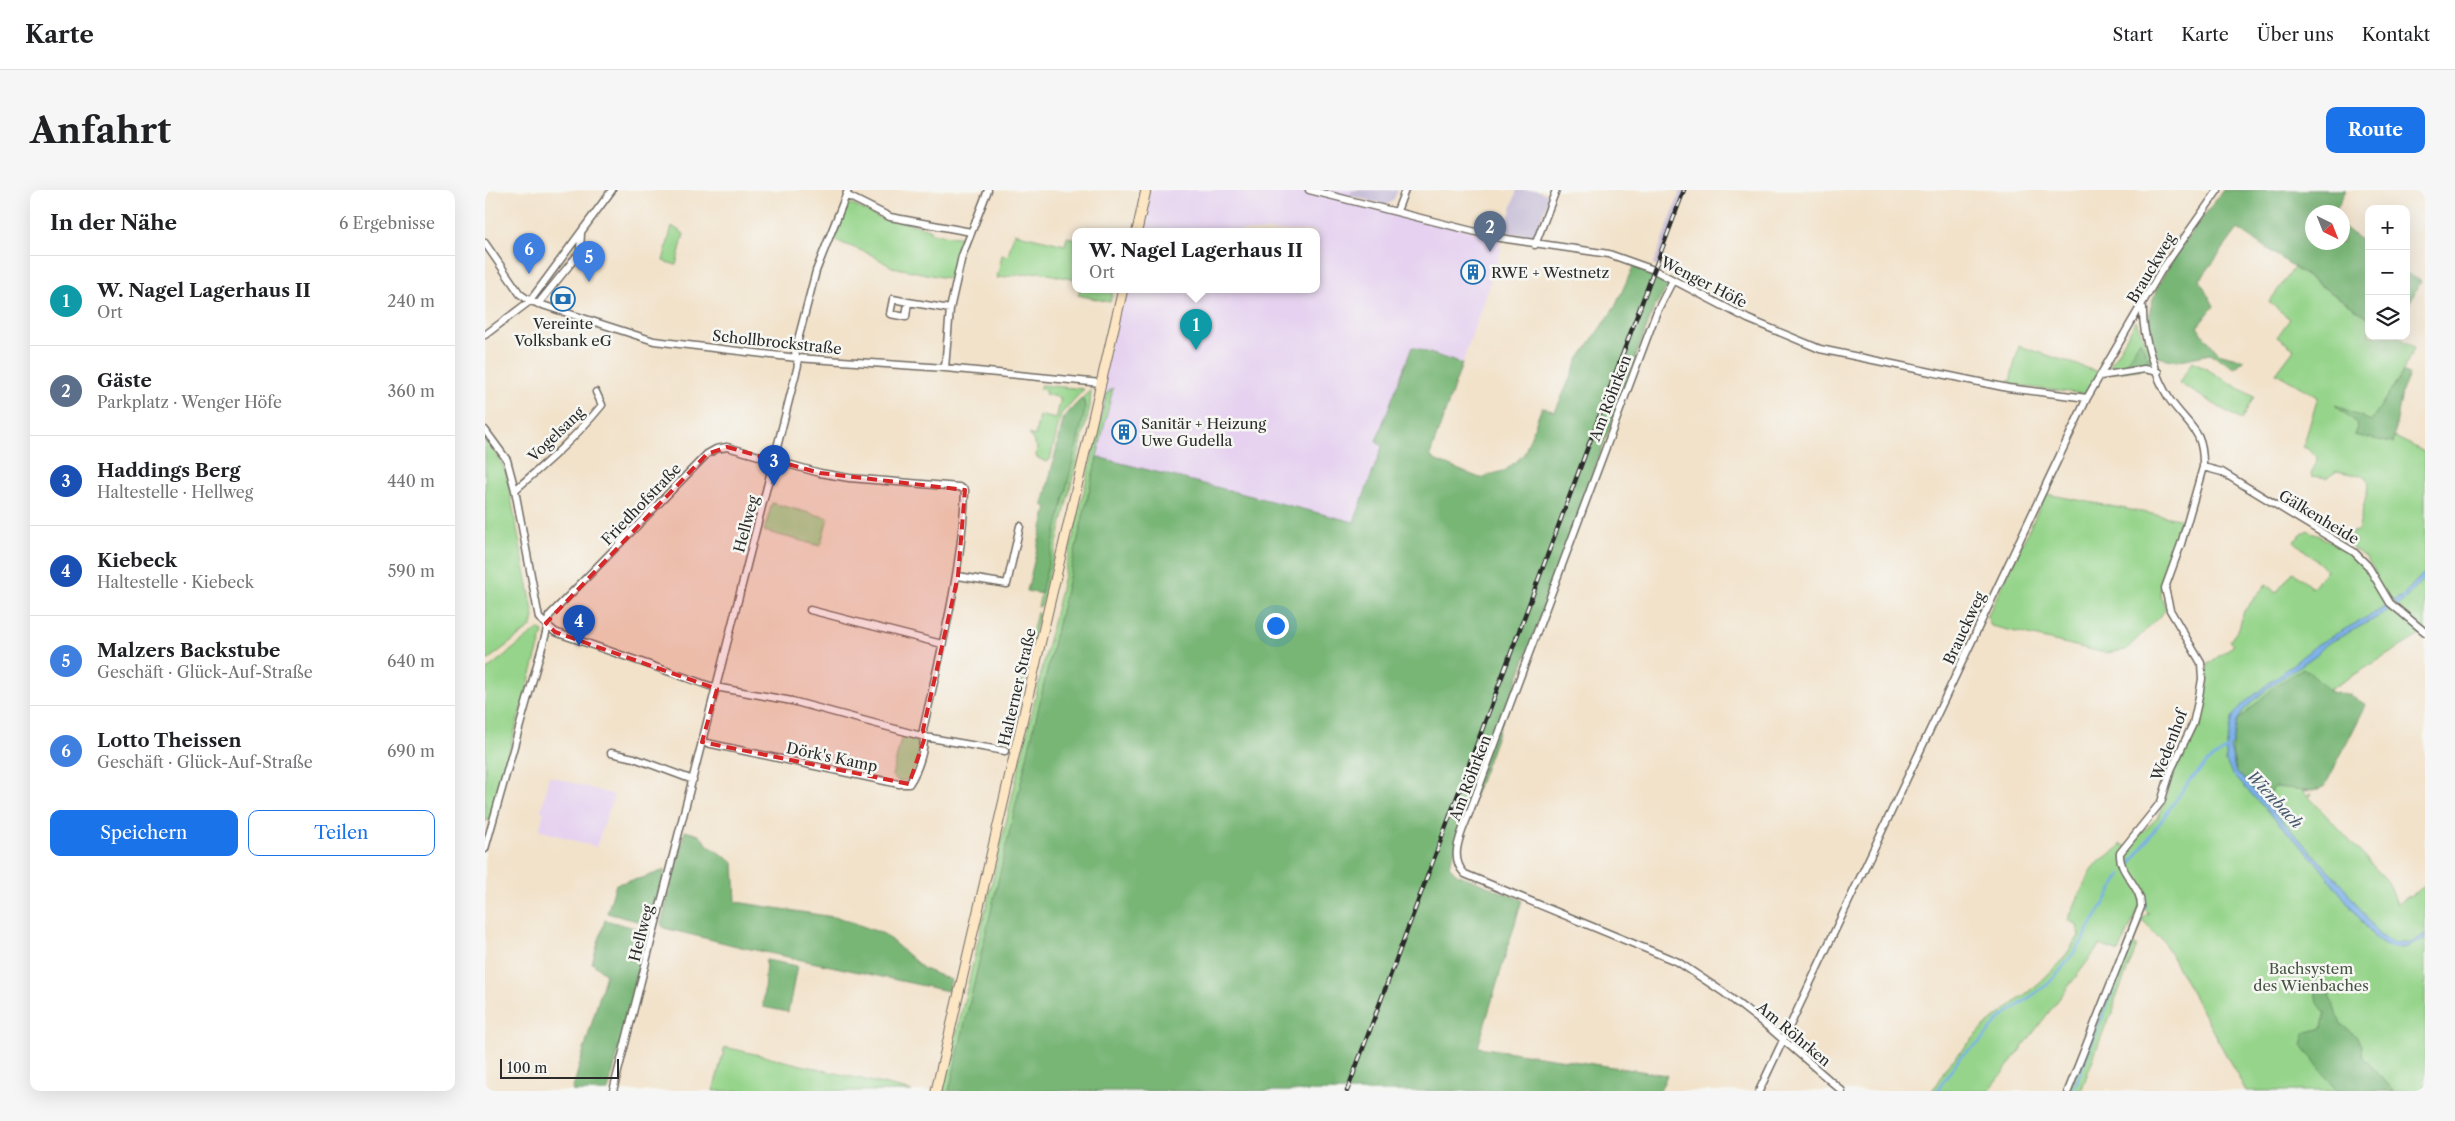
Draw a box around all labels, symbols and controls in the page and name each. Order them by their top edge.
text: Karte [25,20,94,49]
text: Start [2113,24,2153,46]
text: Karte [2181,24,2229,46]
text: Über uns [2257,24,2334,46]
text: Kontakt [2362,24,2430,46]
button: Route [2326,107,2425,153]
text: Anfahrt [30,109,171,152]
north arrow [2305,205,2350,250]
map controls [2365,205,2410,340]
button: + [2365,205,2410,250]
text: In der Nähe [50,210,177,235]
pin: 2 [1474,211,1506,252]
text: 6 Ergebnisse [339,213,435,233]
popup [1072,228,1320,293]
street label: Brauckweg [2123,229,2179,306]
pin: 6 [513,233,545,274]
text: W. Nagel Lagerhaus II [1089,239,1303,262]
pin: 5 [573,241,605,282]
button: − [2365,250,2410,295]
street label: Wenger Höfe [1657,252,1750,312]
building icon: RWE + Westnetz [1460,259,1486,285]
text: Ort [1089,262,1115,282]
place label: RWE + Westnetz [1491,263,1609,282]
text: W. Nagel Lagerhaus II [97,279,311,302]
bank icon: Vereinte Volksbank eG [550,286,576,312]
text: 1 [62,291,70,311]
text: 240 m [387,291,435,311]
button: layers [2365,295,2410,340]
text: Ort [97,302,123,322]
pin: 1 [1180,309,1212,350]
place label: Vereinte Volksbank eG [513,314,612,350]
street label: Schollbrockstraße [711,326,843,358]
street label: Am Röhrken [1585,352,1635,445]
text: Gäste [97,369,152,392]
text: 2 [61,381,71,401]
text: 360 m [388,381,435,401]
text: Parkplatz · Wenger Höfe [97,392,282,412]
street label: Vogelsang [523,402,588,466]
place label: Sanitär + Heizung Uwe Gudella [1141,414,1266,450]
building icon: Sanitär + Heizung Uwe Gudella [1111,419,1137,445]
pin: 3 [758,445,790,486]
text: Haddings Berg [97,459,240,482]
street label: Friedhofstraße [597,459,685,549]
text: 3 [61,471,71,491]
text: 440 m [387,471,435,491]
text: Haltestelle · Hellweg [97,482,253,502]
street label: Gälkenheide [2275,486,2363,548]
street label: Hellweg [729,493,763,554]
text: Kiebeck [97,549,177,572]
text: 4 [61,561,71,581]
text: 590 m [388,561,435,581]
text: Haltestelle · Kiebeck [97,572,254,592]
street label: Brauckweg [1939,588,1989,668]
pin: 4 [563,605,595,646]
your location [1263,613,1289,639]
street label: Halterner Straße [994,626,1040,748]
text: Malzers Backstube [97,639,280,662]
text: 5 [62,651,70,671]
text: 640 m [387,651,435,671]
text: Geschäft · Glück-Auf-Straße [97,662,313,682]
street label: Wedenhof [2146,705,2192,784]
text: Lotto Theissen [97,729,242,752]
street label: Am Röhrken [1445,732,1495,825]
street label: Dörk's Kamp [785,738,879,776]
text: 6 [61,741,71,761]
text: 690 m [387,741,435,761]
text: Geschäft · Glück-Auf-Straße [97,752,313,772]
water label: Wienbach [2243,765,2307,833]
button: Speichern [50,810,238,856]
button: Teilen [248,810,435,856]
street label: Hellweg [625,902,657,963]
park label: Bachsystem des Wienbaches [2253,959,2369,995]
street label: Am Röhrken [1752,997,1835,1071]
scale bar [500,1056,619,1079]
text: 100 m [507,1059,547,1077]

